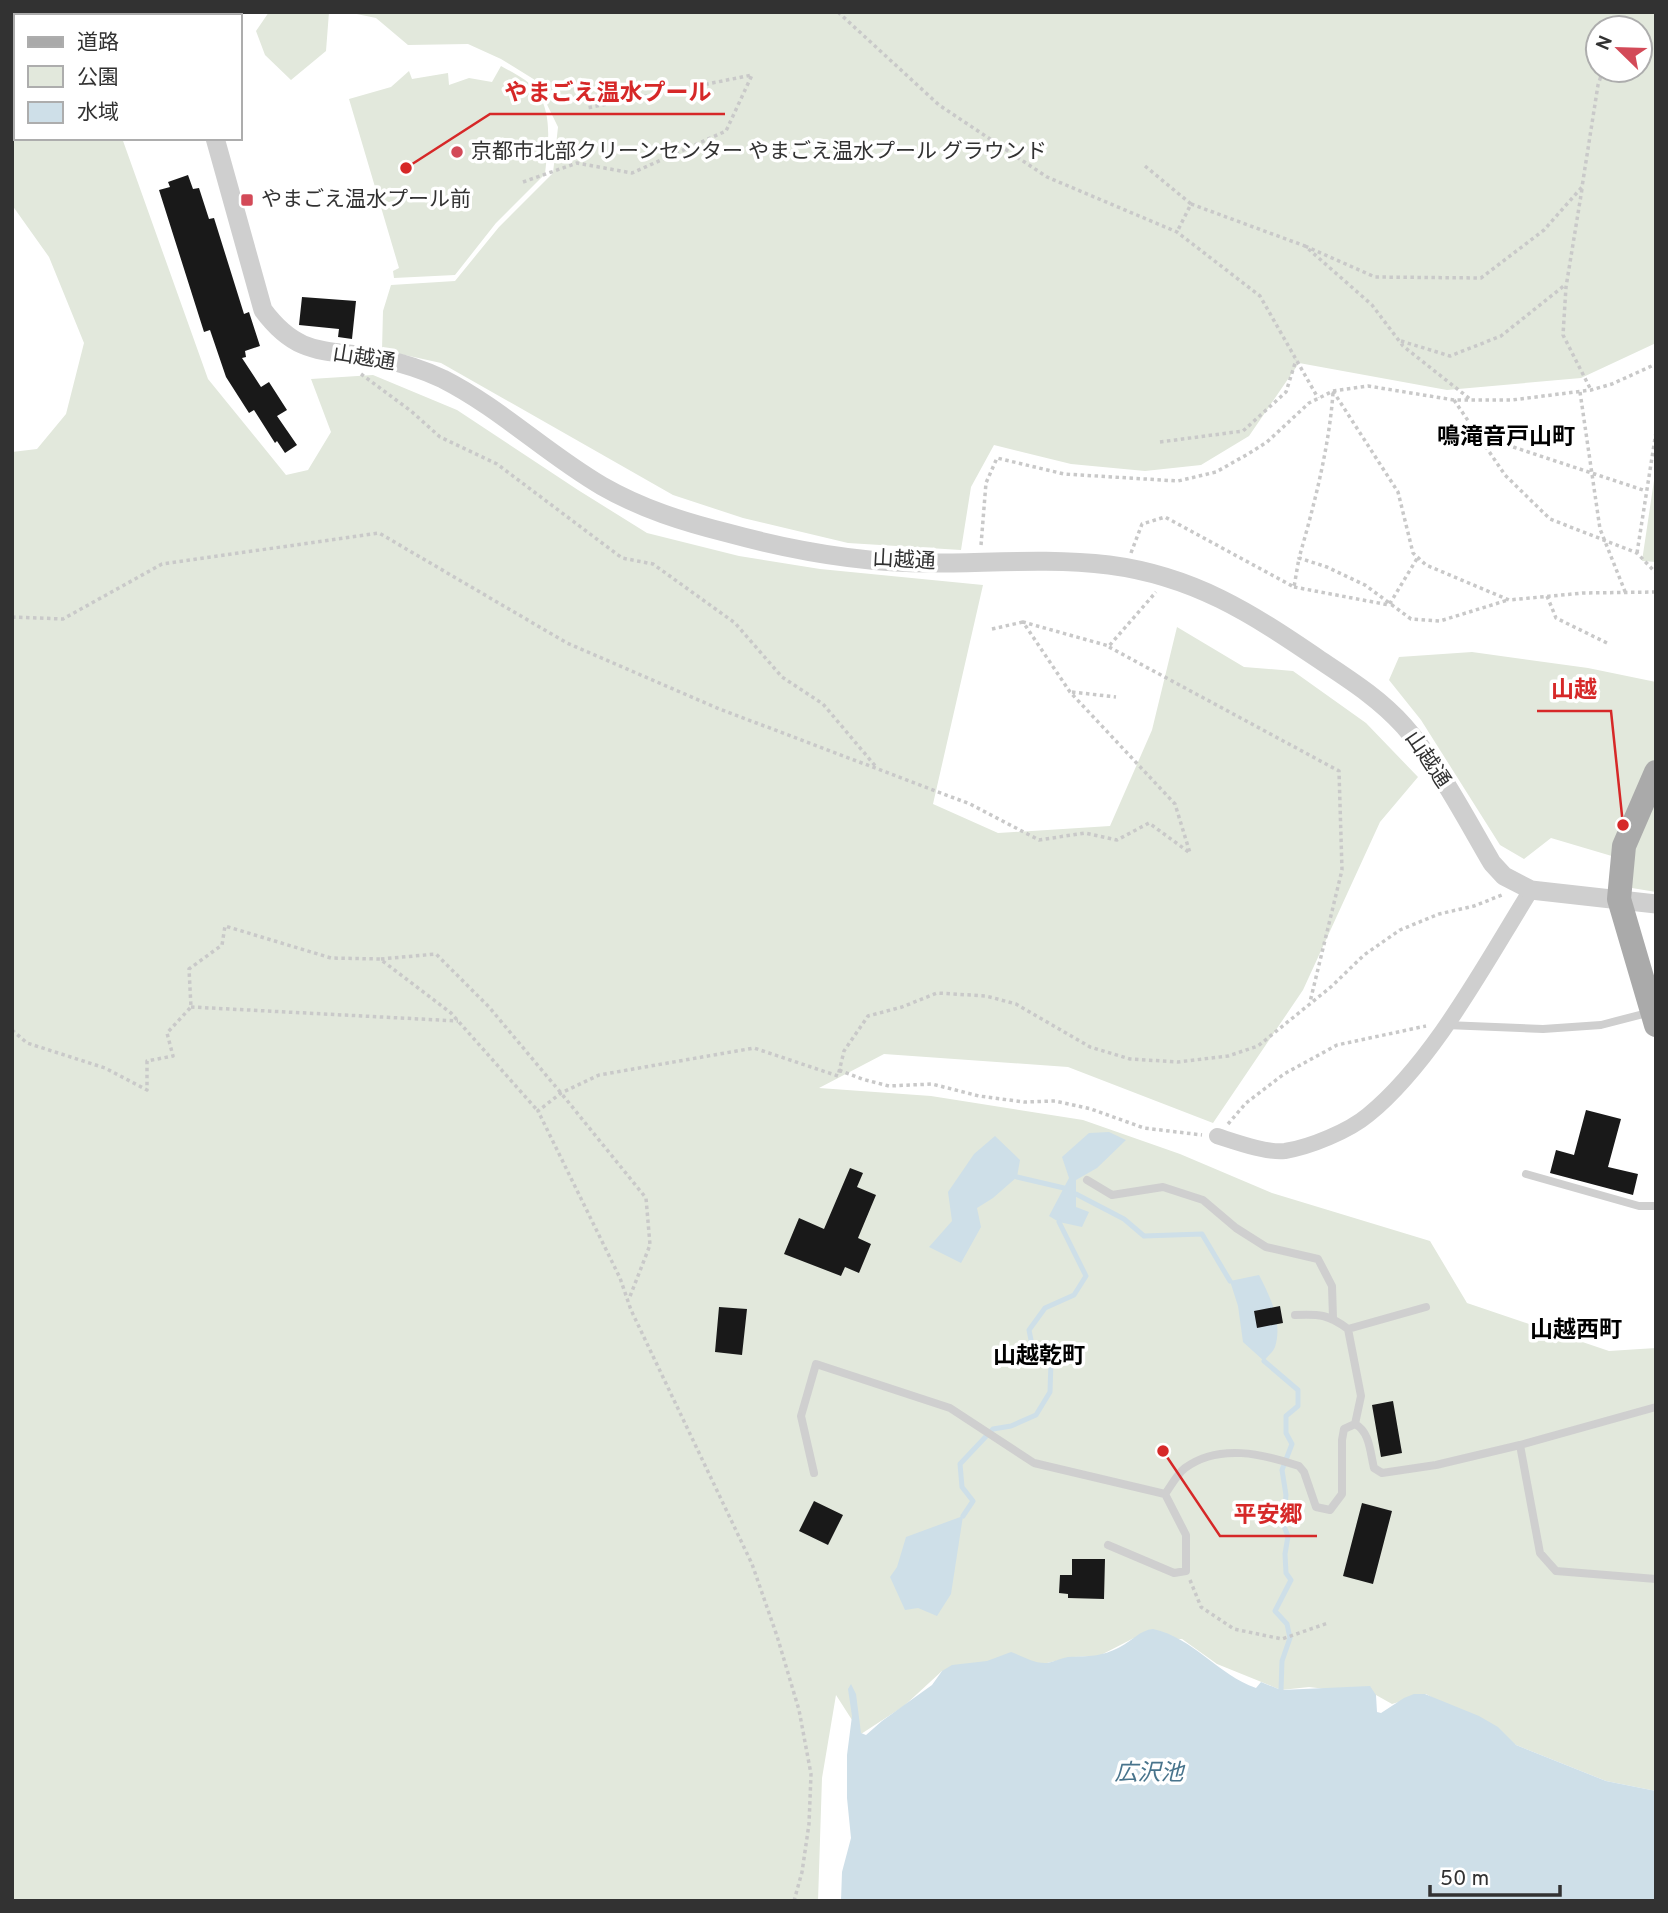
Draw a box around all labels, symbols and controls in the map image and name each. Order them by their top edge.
legend [14,14,242,140]
north arrow [1584,14,1654,84]
text: 道路 [77,30,119,57]
text: N [1591,32,1619,54]
text: 公園 [77,65,119,92]
callout: やまごえ温水プール [490,70,725,114]
text: やまごえ温水プール [505,80,712,109]
text: 水域 [77,100,119,127]
place label: 京都市北部クリーンセンター やまごえ温水プール グラウンド [471,139,1047,166]
marker: 京都市北部クリーンセンター やまごえ温水プール グラウンド [449,144,465,160]
place label: やまごえ温水プール前 [261,187,471,214]
marker: やまごえ温水プール前 [239,192,255,208]
street label: 山越通 [331,341,397,377]
district label: 鳴滝音戸山町 [1437,424,1575,453]
street label: 山越通 [872,546,936,576]
callout: 山越 [1537,667,1611,711]
text: 山越 [1551,677,1597,706]
street label: 山越通 [1398,726,1456,794]
district label: 山越西町 [1530,1317,1622,1346]
district label: 山越乾町 [993,1343,1085,1372]
callout: 平安郷 [1220,1492,1317,1536]
text: 平安郷 [1234,1502,1303,1531]
water label: 広沢池 [1115,1760,1186,1789]
scale bar [1430,1854,1560,1898]
text: 50 m [1440,1866,1489,1893]

